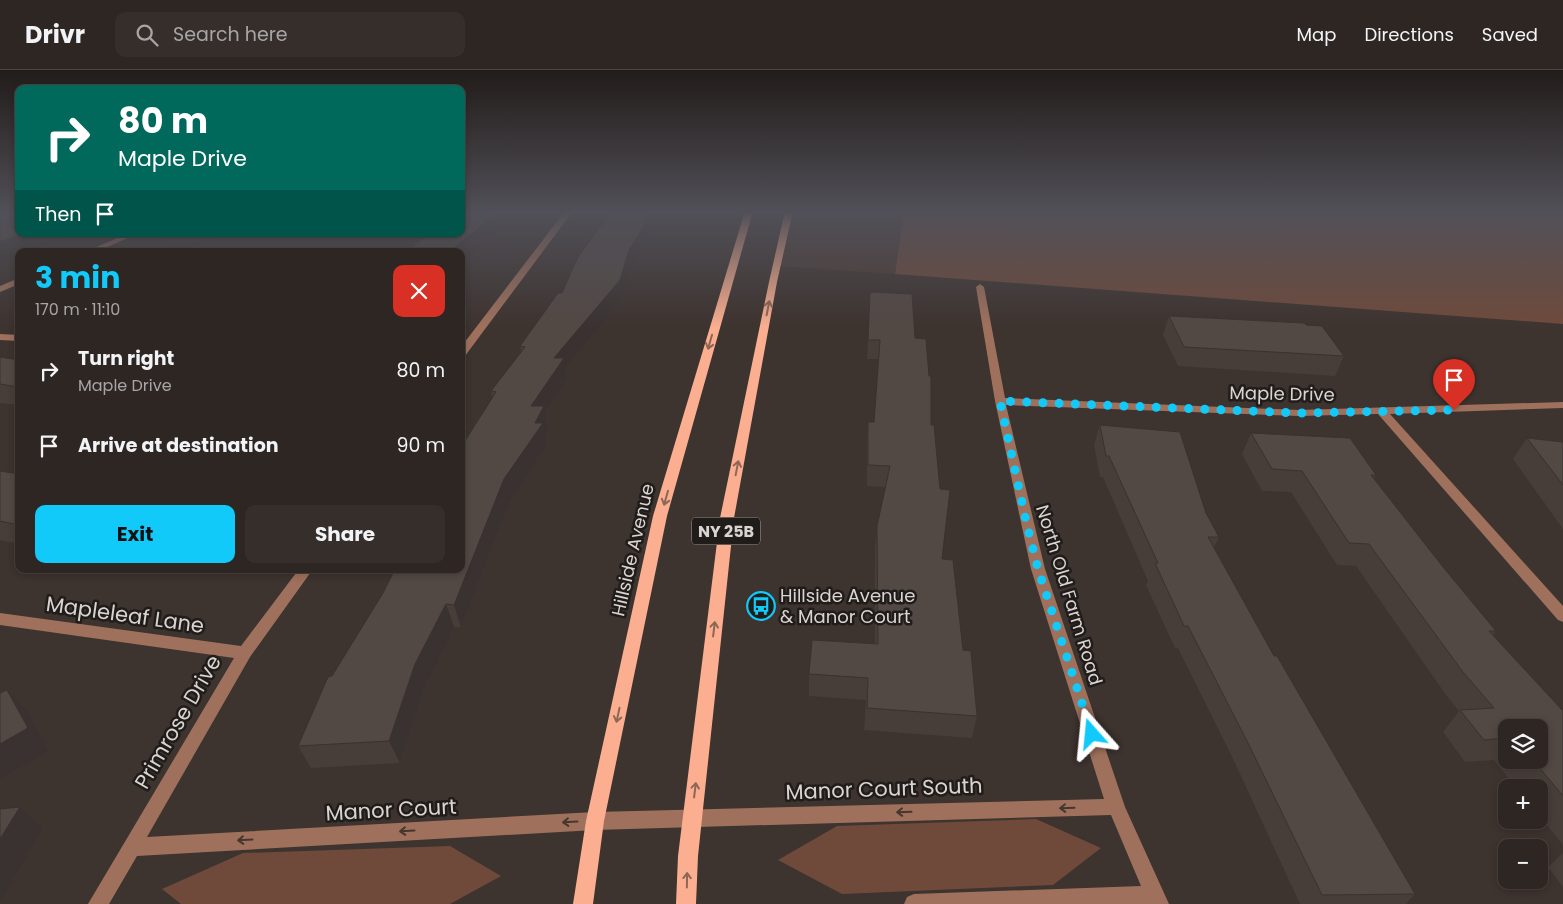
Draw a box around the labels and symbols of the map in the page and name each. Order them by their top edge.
one-way arrow [764,301,773,317]
one-way arrow [705,333,714,349]
pin [1433,359,1475,410]
street label: Maple Drive [1229,380,1335,407]
one-way arrow [733,460,743,476]
street label: Hillside Avenue [605,481,660,619]
one-way arrow [660,489,670,505]
street label: North Old Farm Road [1030,502,1109,688]
road number: NY 25B [692,518,760,544]
place label: Hillside Avenue & Manor Court [780,583,915,629]
street label: Mapleleaf Lane [44,589,206,640]
bus stop icon: Hillside Avenue & Manor Court [746,591,776,621]
one-way arrow [709,621,719,637]
street label: Primrose Drive [127,649,228,794]
one-way arrow [613,706,622,722]
position arrow [1065,707,1117,759]
street label: Manor Court South [785,771,983,806]
one-way arrow [690,782,700,798]
street label: Manor Court [325,792,457,827]
one-way arrow [1059,803,1076,813]
one-way arrow [897,808,913,817]
one-way arrow [562,817,578,826]
one-way arrow [400,827,416,836]
one-way arrow [237,836,253,845]
one-way arrow [682,872,692,888]

